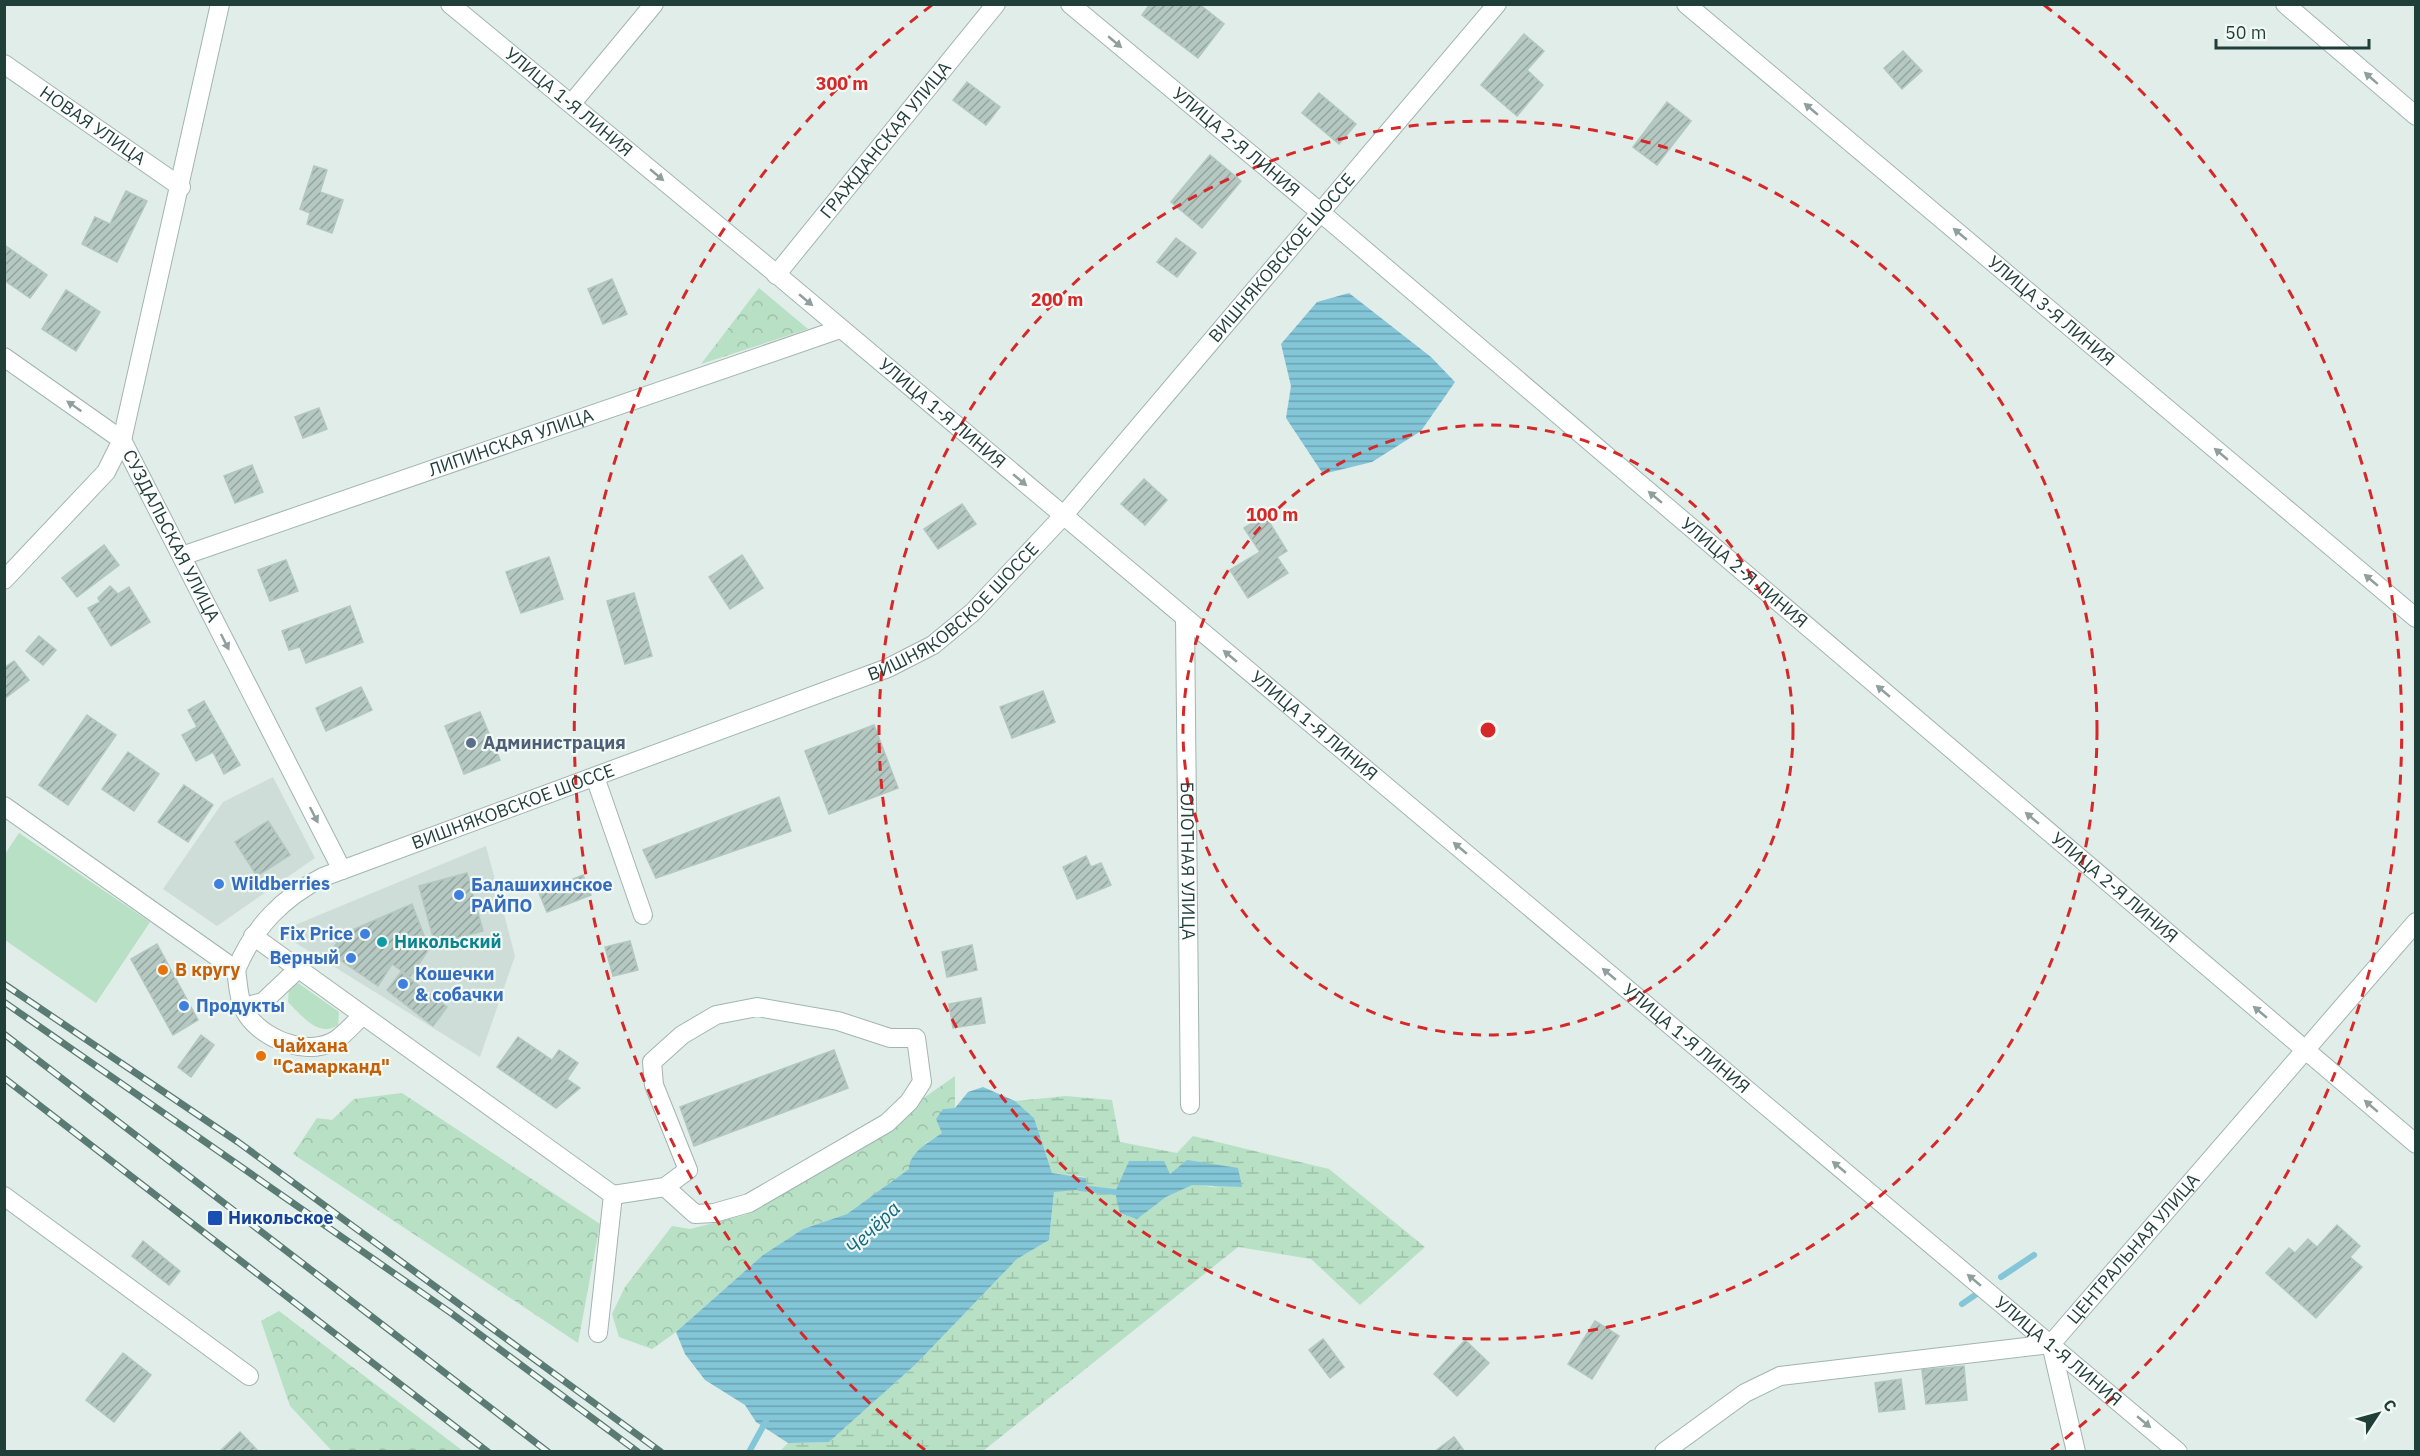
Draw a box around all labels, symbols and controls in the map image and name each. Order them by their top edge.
scale bar [2216,12,2369,50]
text: 50 m [2225,21,2267,44]
one-way arrow [1107,35,1122,48]
street label: УЛИЦА 1-Я ЛИНИЯ [500,42,638,161]
street label: ГРАЖДАНСКАЯ УЛИЦА [815,56,956,223]
text: 300 m [816,72,868,95]
one-way arrow [2364,72,2379,85]
street label: НОВАЯ УЛИЦА [36,80,151,170]
street label: УЛИЦА 2-Я ЛИНИЯ [1168,82,1305,202]
one-way arrow [1803,103,1818,116]
one-way arrow [649,168,664,181]
street label: ВИШНЯКОВСКОЕ ШОССЕ [1203,168,1360,347]
one-way arrow [1952,228,1968,241]
street label: УЛИЦА 3-Я ЛИНИЯ [1983,251,2120,371]
text: 200 m [1031,288,1083,311]
one-way arrow [798,294,814,307]
street label: УЛИЦА 1-Я ЛИНИЯ [874,353,1011,473]
one-way arrow [67,400,83,412]
street label: ЛИПИНСКАЯ УЛИЦА [425,403,597,481]
street label: СУЗДАЛЬСКАЯ УЛИЦА [118,446,225,626]
one-way arrow [2214,449,2229,461]
one-way arrow [1012,473,1028,486]
one-way arrow [1648,491,1663,504]
text: 100 m [1246,503,1298,526]
street label: УЛИЦА 2-Я ЛИНИЯ [1676,512,1813,633]
street label: ВИШНЯКОВСКОЕ ШОССЕ [864,537,1043,686]
one-way arrow [2364,574,2379,587]
one-way arrow [221,633,230,650]
one-way arrow [1222,649,1238,662]
street label: УЛИЦА 1-Я ЛИНИЯ [1246,666,1383,786]
one-way arrow [1875,685,1891,698]
centre of rings [1478,720,1498,740]
place label: Администрация [483,731,626,754]
marker: Администрация [464,736,478,750]
street label: ВИШНЯКОВСКОЕ ШОССЕ [408,758,618,854]
street label: БОЛОТНАЯ УЛИЦА [1176,782,1200,941]
one-way arrow [309,807,319,824]
one-way arrow [2025,812,2040,825]
street label: УЛИЦА 2-Я ЛИНИЯ [2047,827,2183,947]
one-way arrow [1452,842,1468,855]
place label: Wildberries [231,872,330,895]
place label: Балашихинское РАЙПО [471,873,613,917]
marker: Wildberries [212,877,226,891]
marker: Балашихинское РАЙПО [452,888,466,902]
place label: Fix Price [280,922,353,945]
marker: Fix Price [358,927,372,941]
place label: Никольский [394,930,502,953]
marker: Никольский [375,935,389,949]
place label: Верный [269,946,339,969]
marker: Верный [344,951,358,965]
place label: В кругу [175,958,241,981]
place label: Кошечки & собачки [415,962,504,1006]
marker: В кругу [156,963,170,977]
one-way arrow [1602,968,1617,981]
marker: Кошечки & собачки [396,977,410,991]
street label: УЛИЦА 1-Я ЛИНИЯ [1618,978,1755,1098]
place label: Продукты [196,994,285,1017]
marker: Продукты [177,999,191,1013]
one-way arrow [2253,1006,2268,1019]
place label: Чайхана "Самарканд" [273,1034,390,1078]
marker: Чайхана "Самарканд" [254,1049,268,1063]
one-way arrow [2364,1100,2379,1113]
one-way arrow [1831,1160,1847,1173]
street label: ЦЕНТРАЛЬНАЯ УЛИЦА [2062,1168,2205,1328]
water label: Чечёра [839,1195,906,1260]
place label: Никольское [228,1206,334,1229]
marker: Никольское [206,1209,224,1227]
one-way arrow [1966,1273,1982,1286]
street label: УЛИЦА 1-Я ЛИНИЯ [1990,1291,2127,1411]
north arrow [2348,1384,2408,1444]
text: С [2379,1395,2401,1415]
one-way arrow [2136,1416,2152,1429]

